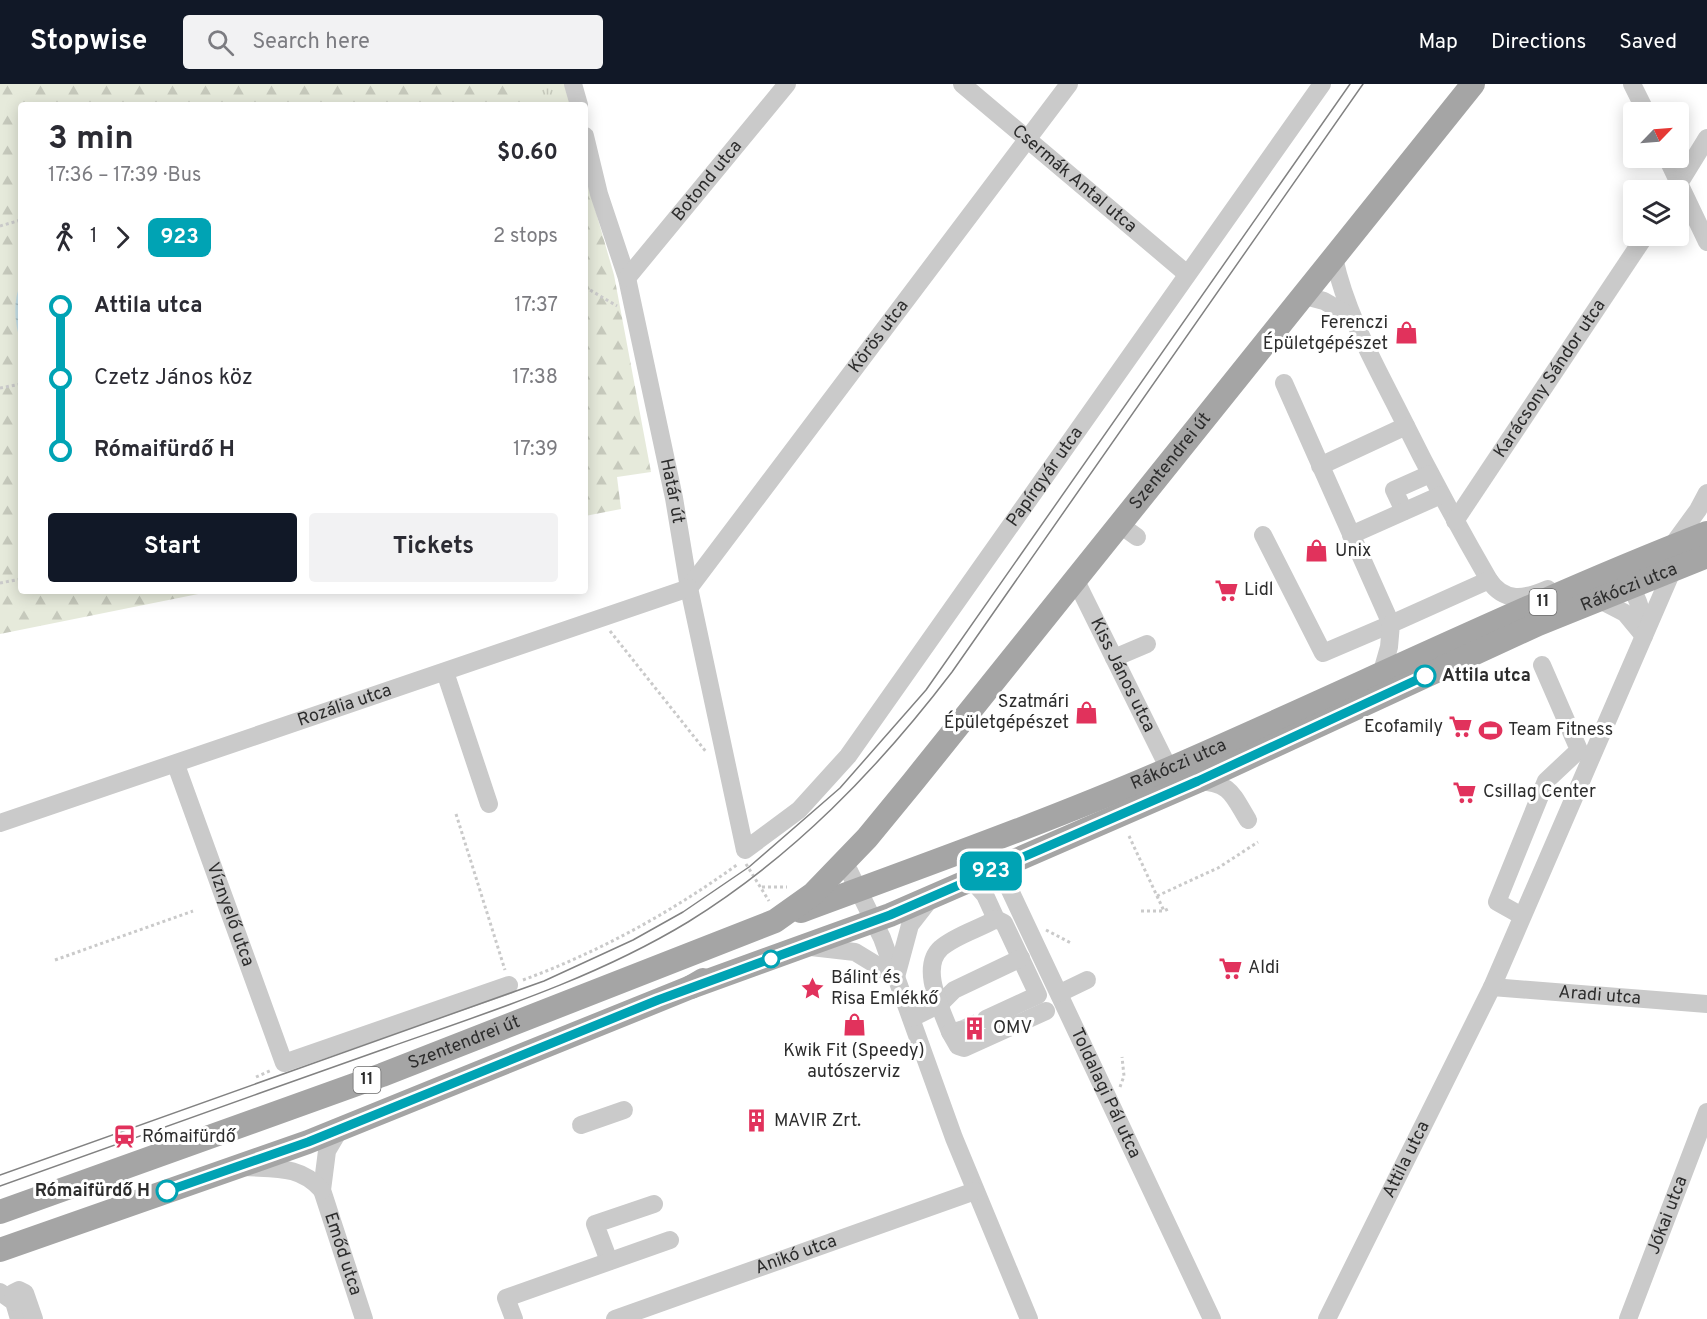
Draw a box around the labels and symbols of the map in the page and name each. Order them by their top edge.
north arrow [1623,102,1689,168]
street label: Csermák Antal utca [1007,120,1142,238]
street label: Botond utca [667,136,747,226]
street label: Körös utca [843,295,914,378]
street label: Karácsony Sándor utca [1489,295,1611,462]
place label: Ferenczi Épületgépészet [1263,312,1388,356]
shop icon: Ferenczi Épületgépészet [1393,320,1419,346]
street label: Szentendrei út [1124,408,1216,515]
street label: Papírgyár utca [1002,422,1088,532]
street label: Határ út [654,456,690,525]
shop icon: Unix [1304,538,1330,564]
place label: Unix [1335,540,1371,563]
street label: Rákóczi utca [1577,558,1681,617]
supermarket icon: Lidl [1213,577,1239,603]
place label: Lidl [1244,579,1273,602]
road number: 11 [1530,589,1556,615]
street label: Kiss János utca [1085,614,1161,736]
marker: Attila utca [1414,665,1436,687]
place label: Attila utca [1442,665,1531,688]
street label: Rozália utca [294,679,395,732]
place label: Szatmári Épületgépészet [944,691,1069,735]
shop icon: Szatmári Épületgépészet [1074,699,1100,725]
supermarket icon: Ecofamily [1448,714,1474,740]
place label: Ecofamily [1364,716,1443,739]
sports icon: Team Fitness [1477,717,1503,743]
place label: Team Fitness [1508,719,1613,742]
street label: Rákóczi utca [1127,734,1230,796]
supermarket icon: Csillag Center [1452,779,1478,805]
place label: Csillag Center [1483,781,1596,804]
line badge: 923 [956,852,1026,890]
street label: Víznyelő utca [201,859,260,970]
unlabelled marker [762,950,780,968]
supermarket icon: Aldi [1217,955,1243,981]
place label: Aldi [1248,957,1280,980]
place label: Bálint és Risa Emlékkő [831,967,939,1011]
place icon: Bálint és Risa Emlékkő [800,975,826,1001]
street label: Aradi utca [1558,981,1642,1010]
street label: Szentendrei út [405,1011,523,1075]
shop icon: Kwik Fit (Speedy) autószerviz [841,1012,867,1038]
building icon: OMV [962,1015,988,1041]
place label: OMV [993,1017,1032,1040]
street label: Toldalagi Pál utca [1065,1024,1146,1162]
place label: Kwik Fit (Speedy) autószerviz [783,1040,925,1084]
road number: 11 [354,1067,380,1093]
building icon: MAVIR Zrt. [743,1108,769,1134]
place label: MAVIR Zrt. [774,1110,861,1133]
street label: Attila utca [1377,1117,1435,1202]
station icon: Rómaifürdő [111,1124,137,1150]
place label: Rómaifürdő [142,1126,237,1149]
street label: Jókai utca [1642,1173,1693,1258]
place label: Rómaifürdő H [35,1180,150,1203]
marker: Rómaifürdő H [156,1180,178,1202]
street label: Emőd utca [319,1209,367,1298]
street label: Anikó utca [752,1230,840,1280]

